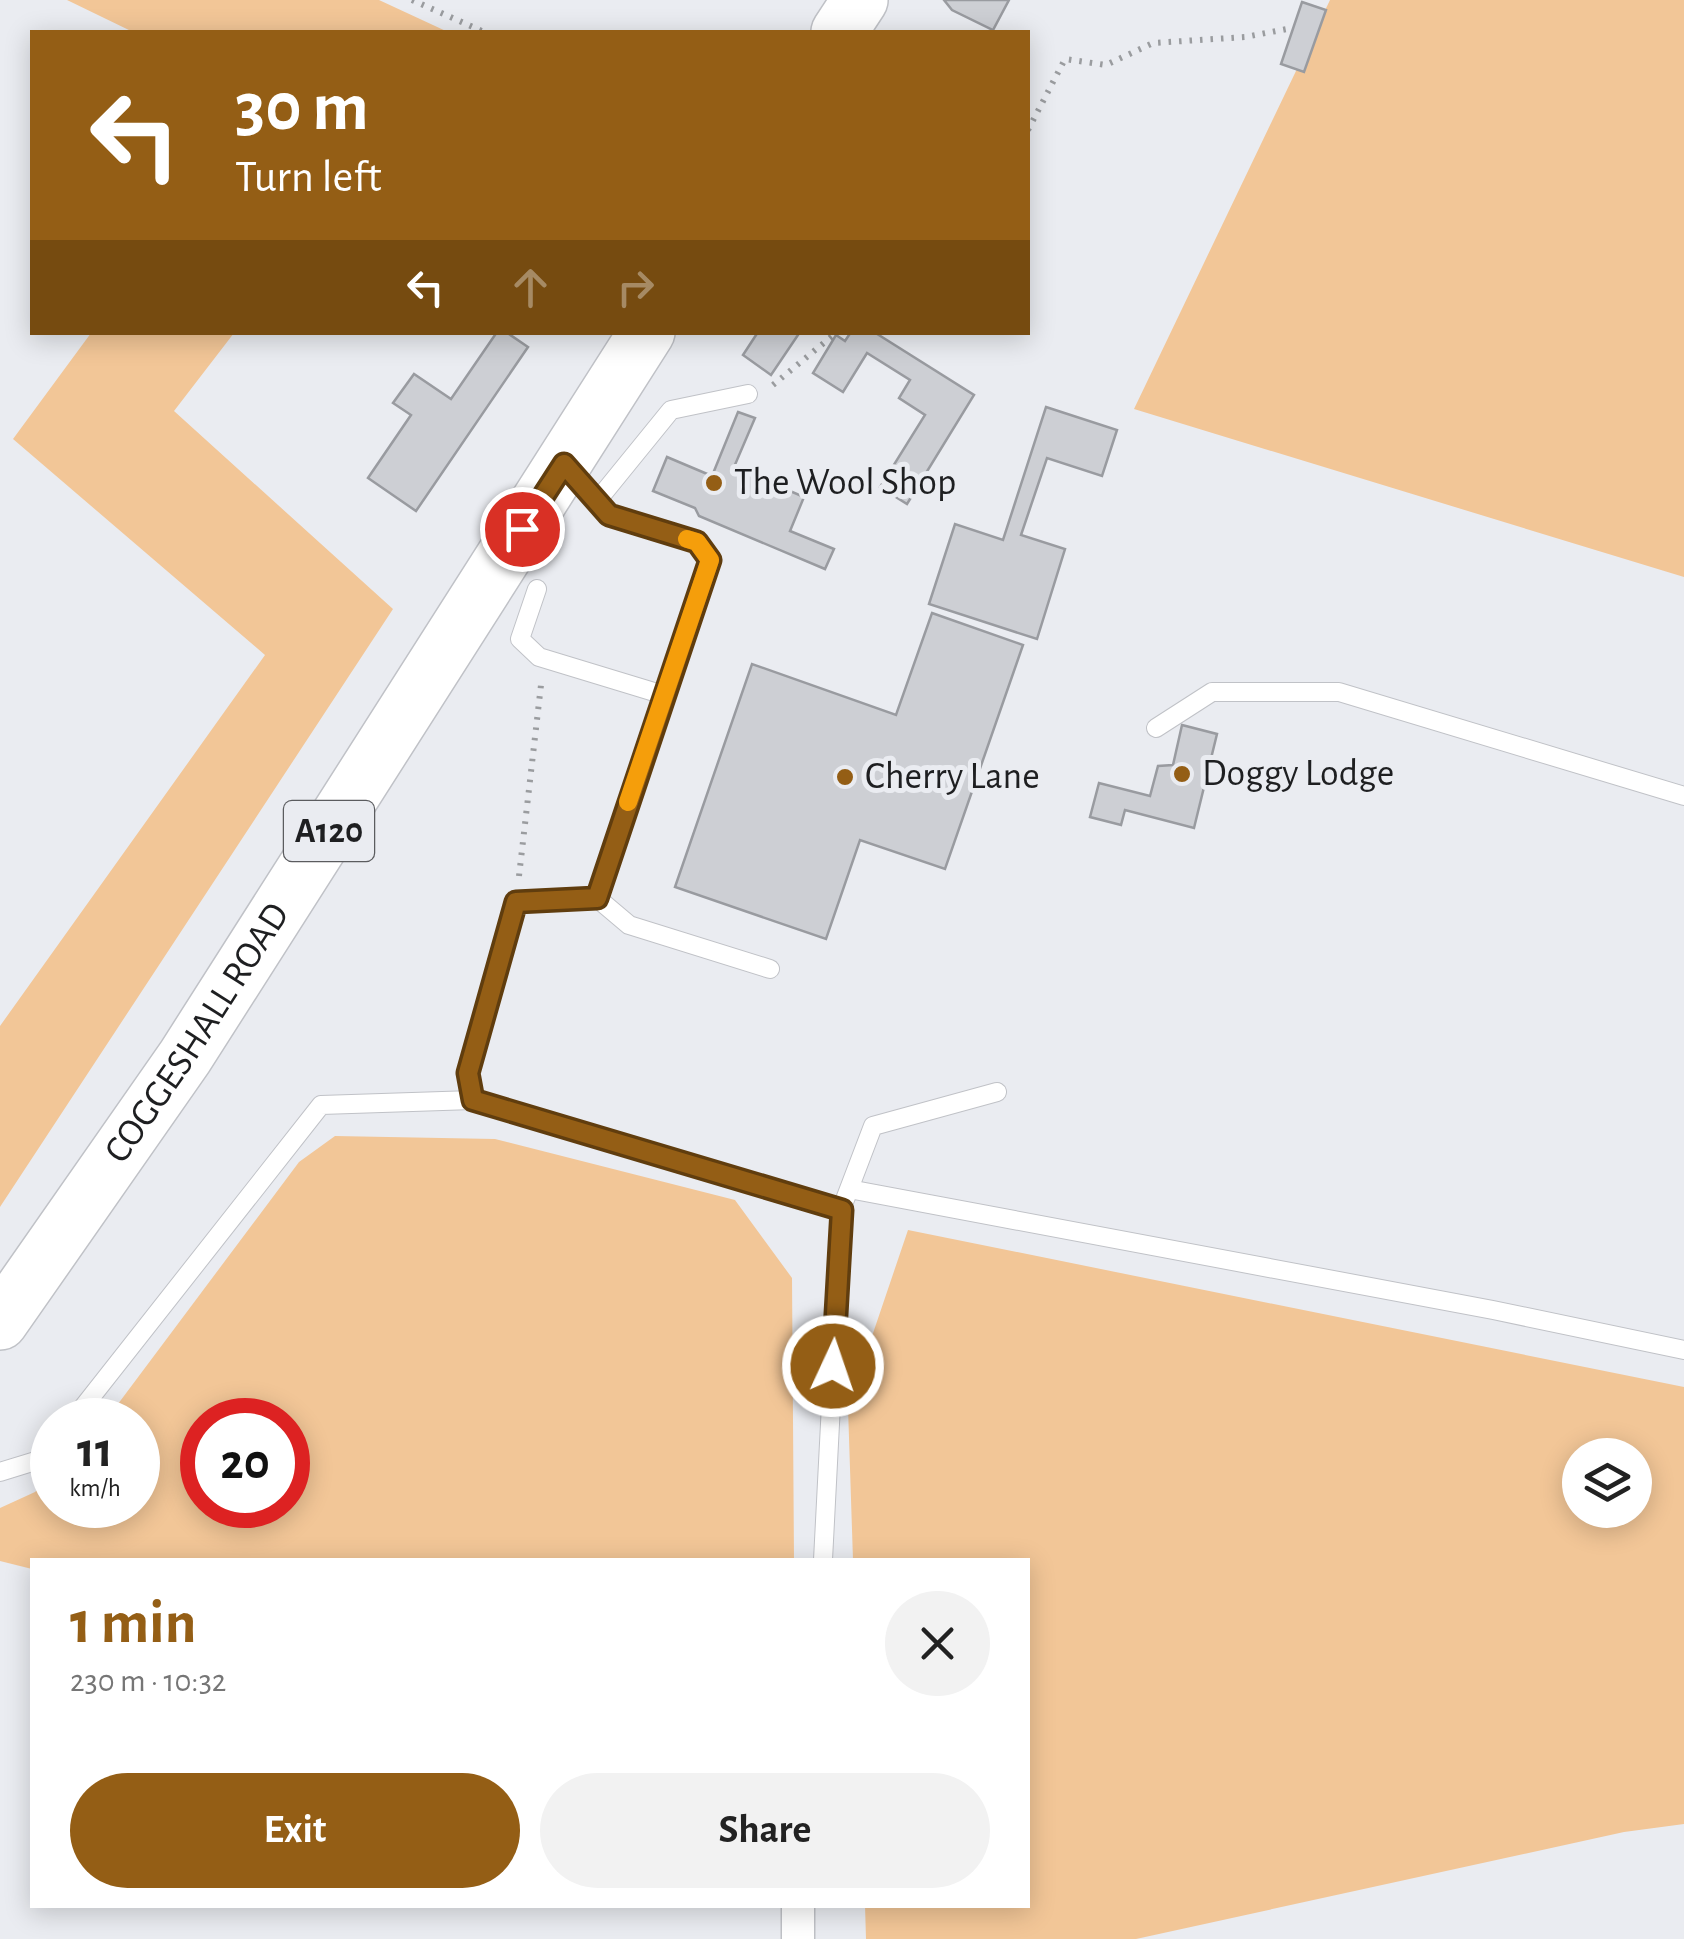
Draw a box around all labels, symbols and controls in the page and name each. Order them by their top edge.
icon: left [70,70,200,200]
text: 30 m [235,73,369,143]
text: Turn left [235,155,382,200]
icon: left [398,260,453,315]
icon: ahead [503,260,558,315]
icon: right [608,260,663,315]
place label: The Wool Shop [734,464,956,502]
marker: The Wool Shop [703,472,725,494]
pin [480,487,565,572]
icon: arrive [495,502,550,557]
place label: Doggy Lodge [1202,755,1394,793]
place label: Cherry Lane [865,758,1040,796]
marker: Doggy Lodge [1171,763,1193,785]
marker: Cherry Lane [834,766,856,788]
road number: A120 [284,801,374,861]
street label: COGGESHALL ROAD [98,897,297,1170]
position arrow [781,1314,885,1418]
speed limit sign: 20 [180,1398,310,1528]
text: 11 [77,1426,113,1476]
map controls [1562,1438,1652,1528]
button: layers [1562,1438,1652,1528]
text: km/h [69,1476,121,1501]
button: close [885,1591,990,1696]
text: 1 min [70,1594,196,1654]
text: 230 m · 10:32 [70,1665,226,1697]
button: Exit [70,1773,520,1888]
button: Share [540,1773,990,1888]

